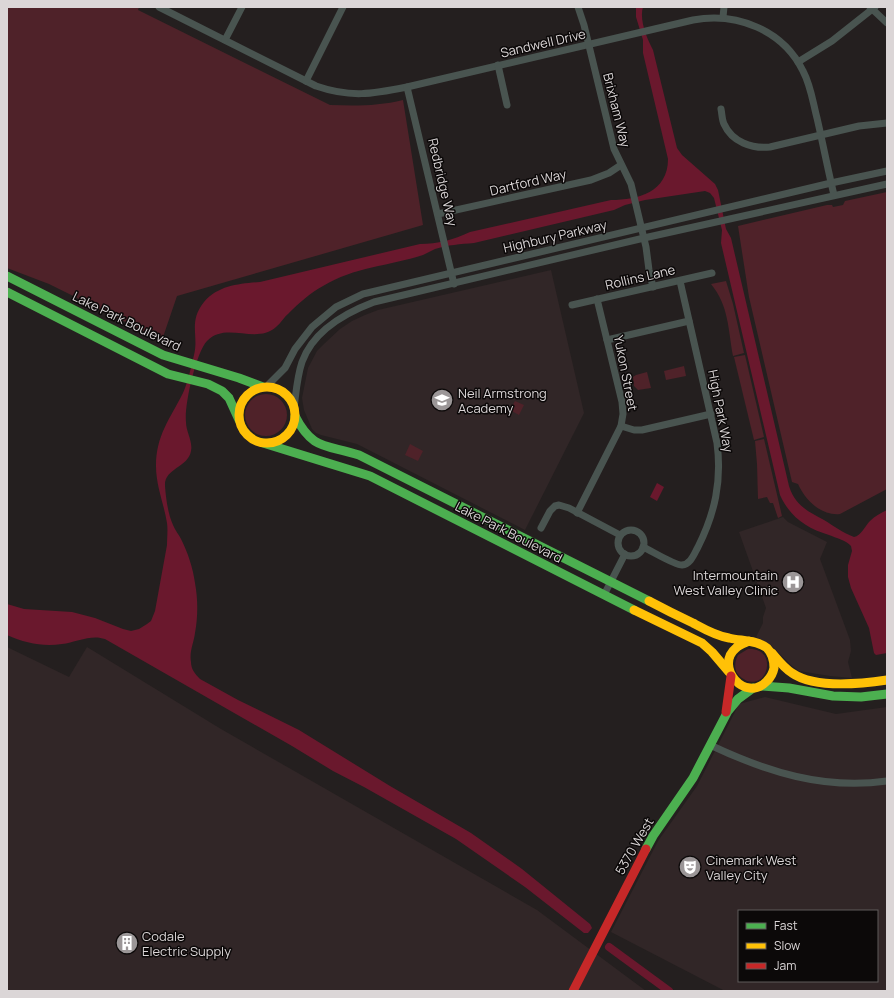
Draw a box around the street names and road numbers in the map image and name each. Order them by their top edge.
street label: Sandwell Drive [499,24,588,62]
street label: Brixham Way [599,71,635,149]
street label: Redbridge Way [424,136,462,228]
street label: Dartford Way [488,164,568,200]
street label: Highbury Parkway [501,215,609,257]
street label: Rollins Lane [603,260,677,294]
street label: Lake Park Boulevard [70,287,184,355]
street label: Yukon Street [610,334,642,412]
street label: High Park Way [704,368,738,454]
street label: Lake Park Boulevard [452,497,566,567]
street label: 5370 West [611,814,657,878]

